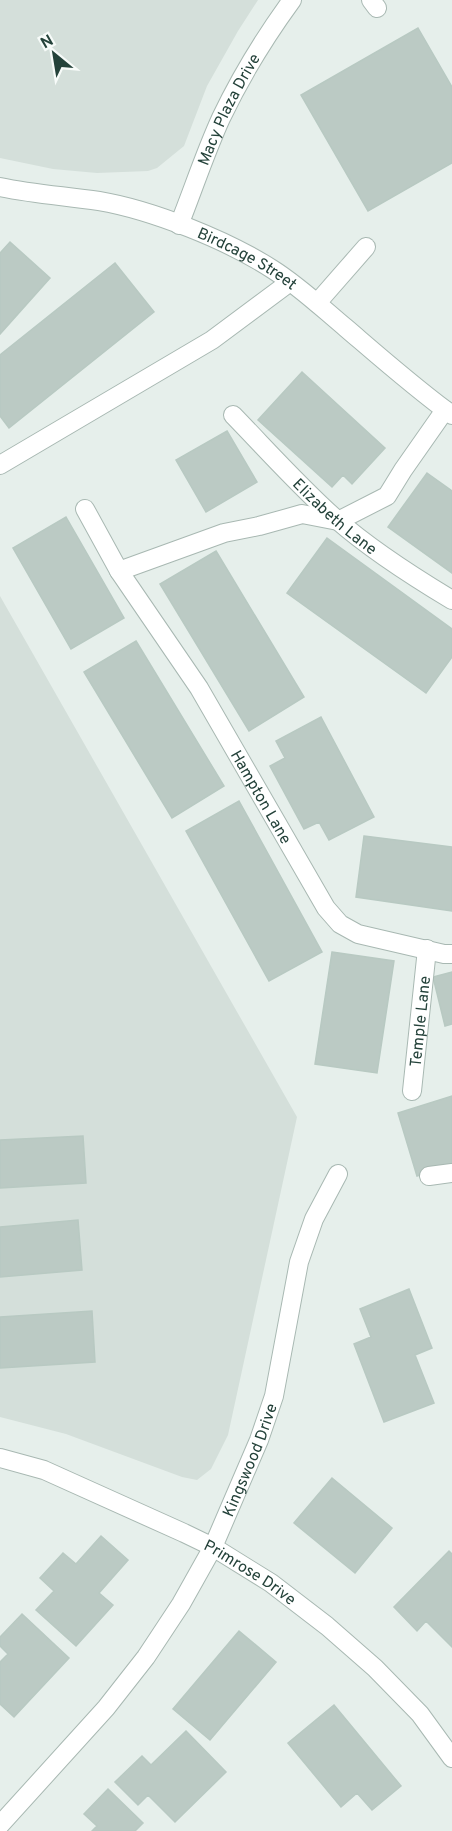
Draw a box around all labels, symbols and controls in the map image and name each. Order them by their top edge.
north arrow [24,24,84,84]
text: N [38,31,57,54]
street label: Macy Plaza Drive [194,50,266,169]
street label: Birdcage Street [194,224,300,295]
street label: Elizabeth Lane [287,475,380,560]
street label: Hampton Lane [225,747,295,848]
street label: Temple Lane [407,975,436,1068]
street label: Kingswood Drive [219,1401,283,1520]
street label: Primrose Drive [200,1536,299,1611]

